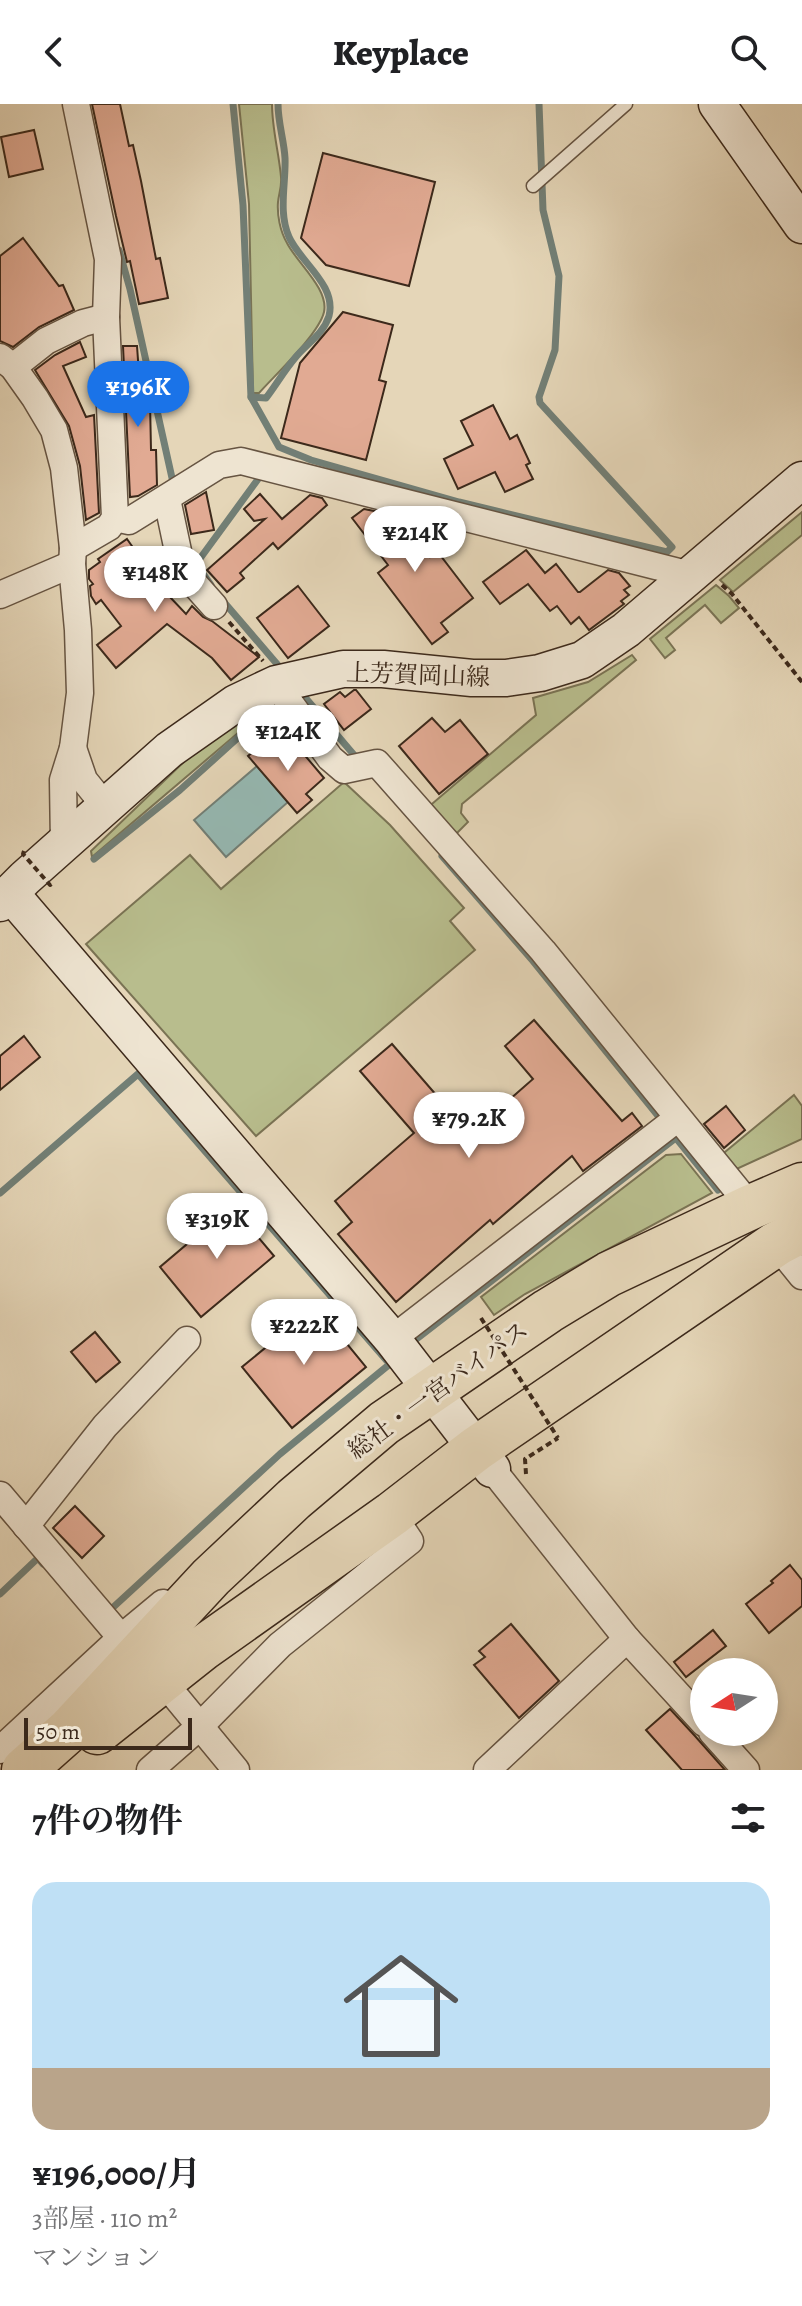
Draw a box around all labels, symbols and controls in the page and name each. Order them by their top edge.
text: Keyplace [333,28,469,77]
icon: back [32,30,76,74]
icon: search [726,30,770,74]
pin: ¥196K [82,361,194,429]
text: ¥196K [105,369,171,404]
pin: ¥214K [359,506,471,574]
text: ¥214K [382,514,448,549]
pin: ¥148K [99,546,211,614]
text: ¥148K [122,554,188,589]
street label: 上芳賀岡山線 [345,656,491,694]
pin: ¥124K [232,705,344,773]
text: ¥124K [255,713,321,748]
pin: ¥79.2K [404,1092,534,1160]
text: ¥79.2K [432,1100,506,1135]
pin: ¥319K [161,1193,273,1261]
text: ¥319K [185,1201,249,1236]
pin: ¥222K [248,1299,360,1367]
text: ¥222K [269,1307,339,1342]
street label: 総社・一宮バイパス [341,1314,535,1466]
north arrow [690,1658,778,1746]
map controls [690,1658,778,1746]
scale bar [24,1714,192,1750]
text: 50 m [36,1717,80,1747]
icon: filters [726,1796,770,1840]
text: 7件の物件 [32,1797,183,1844]
icon: home [329,1934,473,2078]
text: ¥196,000/月 [32,2150,201,2197]
text: 3部屋 · 110 m² [32,2201,177,2236]
text: マンション [32,2240,161,2275]

